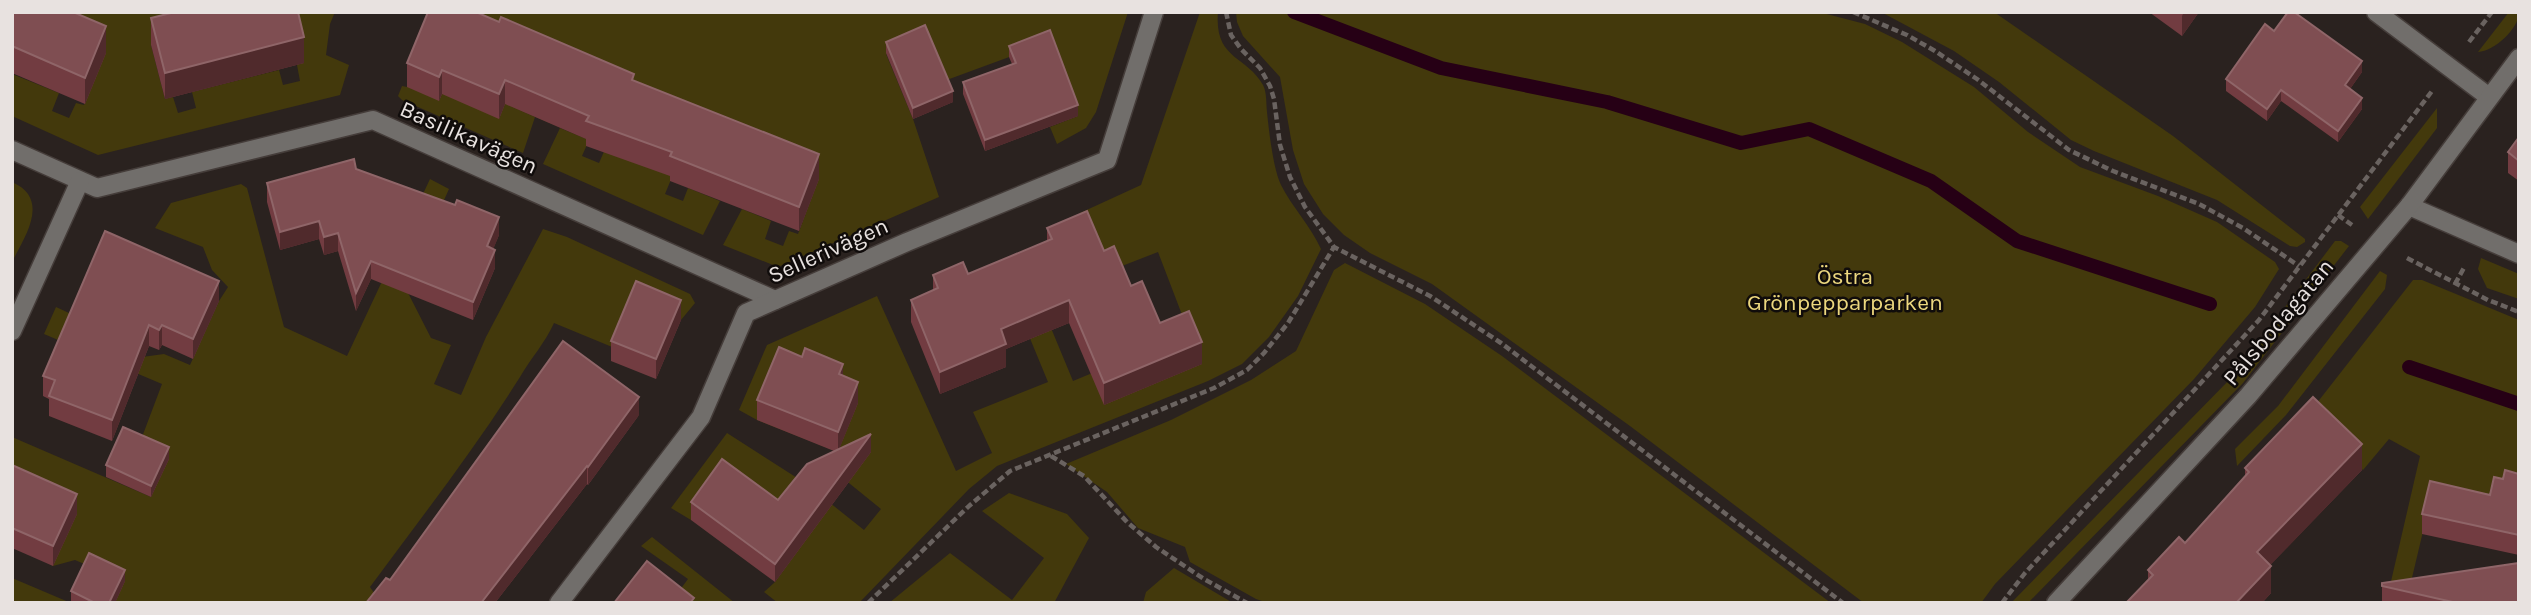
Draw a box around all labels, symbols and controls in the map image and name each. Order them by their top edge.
street label: Basilikavägen [396,95,542,180]
street label: Sellerivägen [764,212,892,289]
street label: Pålsbodagatan [2218,253,2339,391]
park label: Östra Grönpepparparken [1747,263,1943,316]

